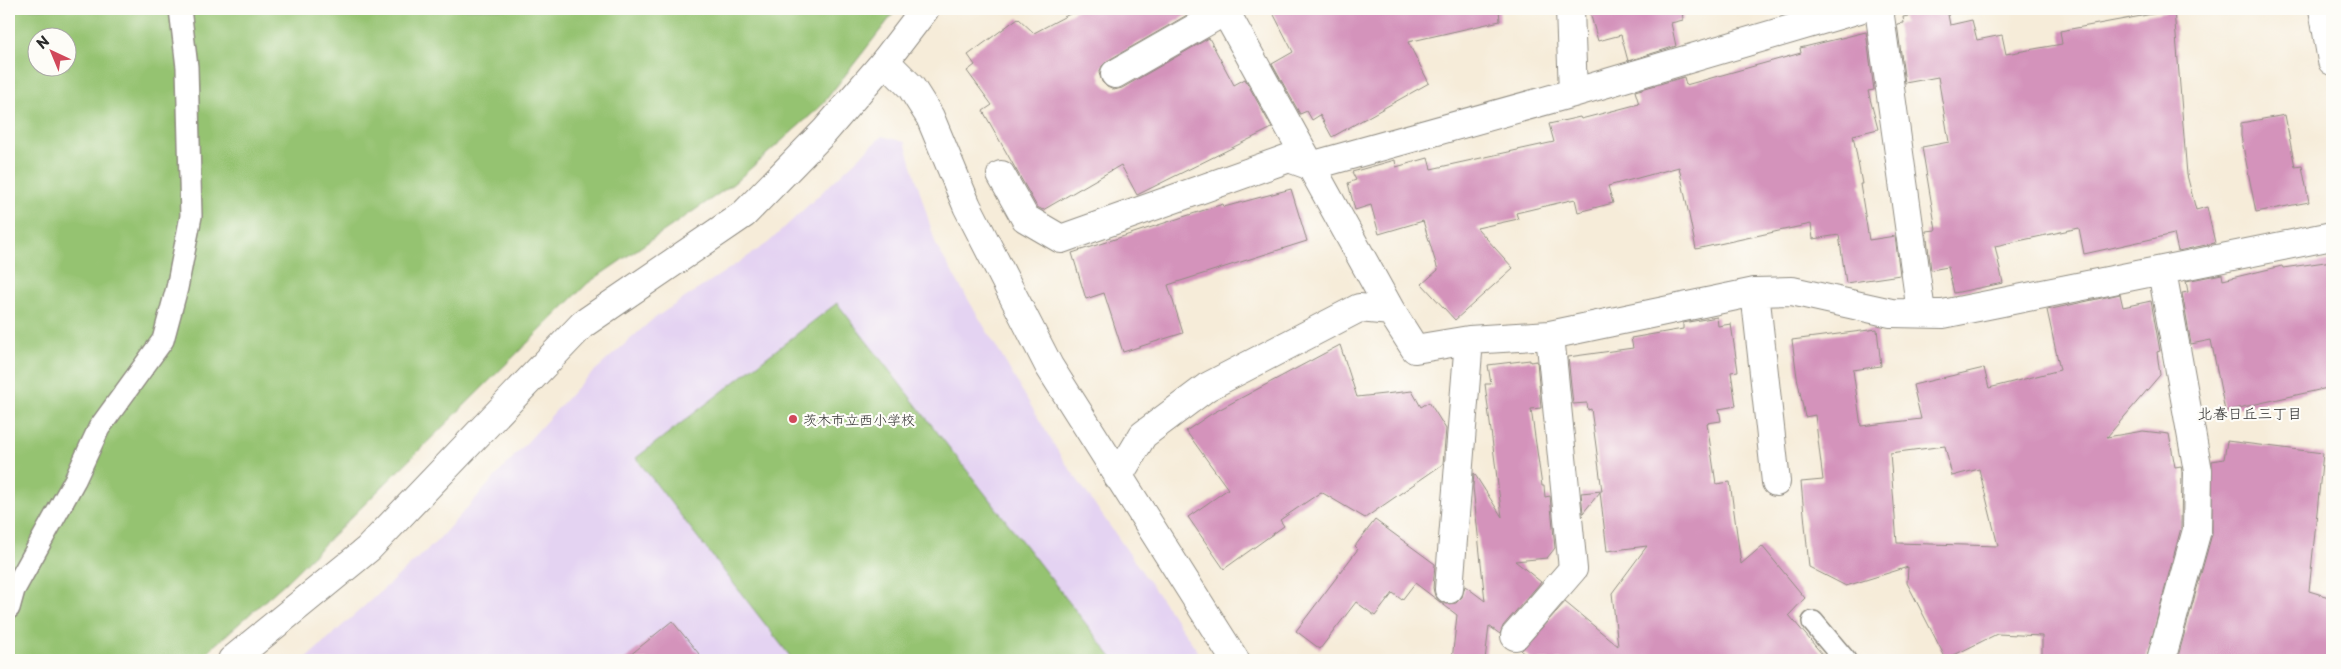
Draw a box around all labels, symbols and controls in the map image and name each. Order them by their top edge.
north arrow [28,28,78,78]
text: N [31,31,54,54]
district label: 北春日丘三丁目 [2197,401,2303,424]
place label: 茨木市立西小学校 [803,409,915,430]
marker: 茨木市立西小学校 [787,413,799,425]

